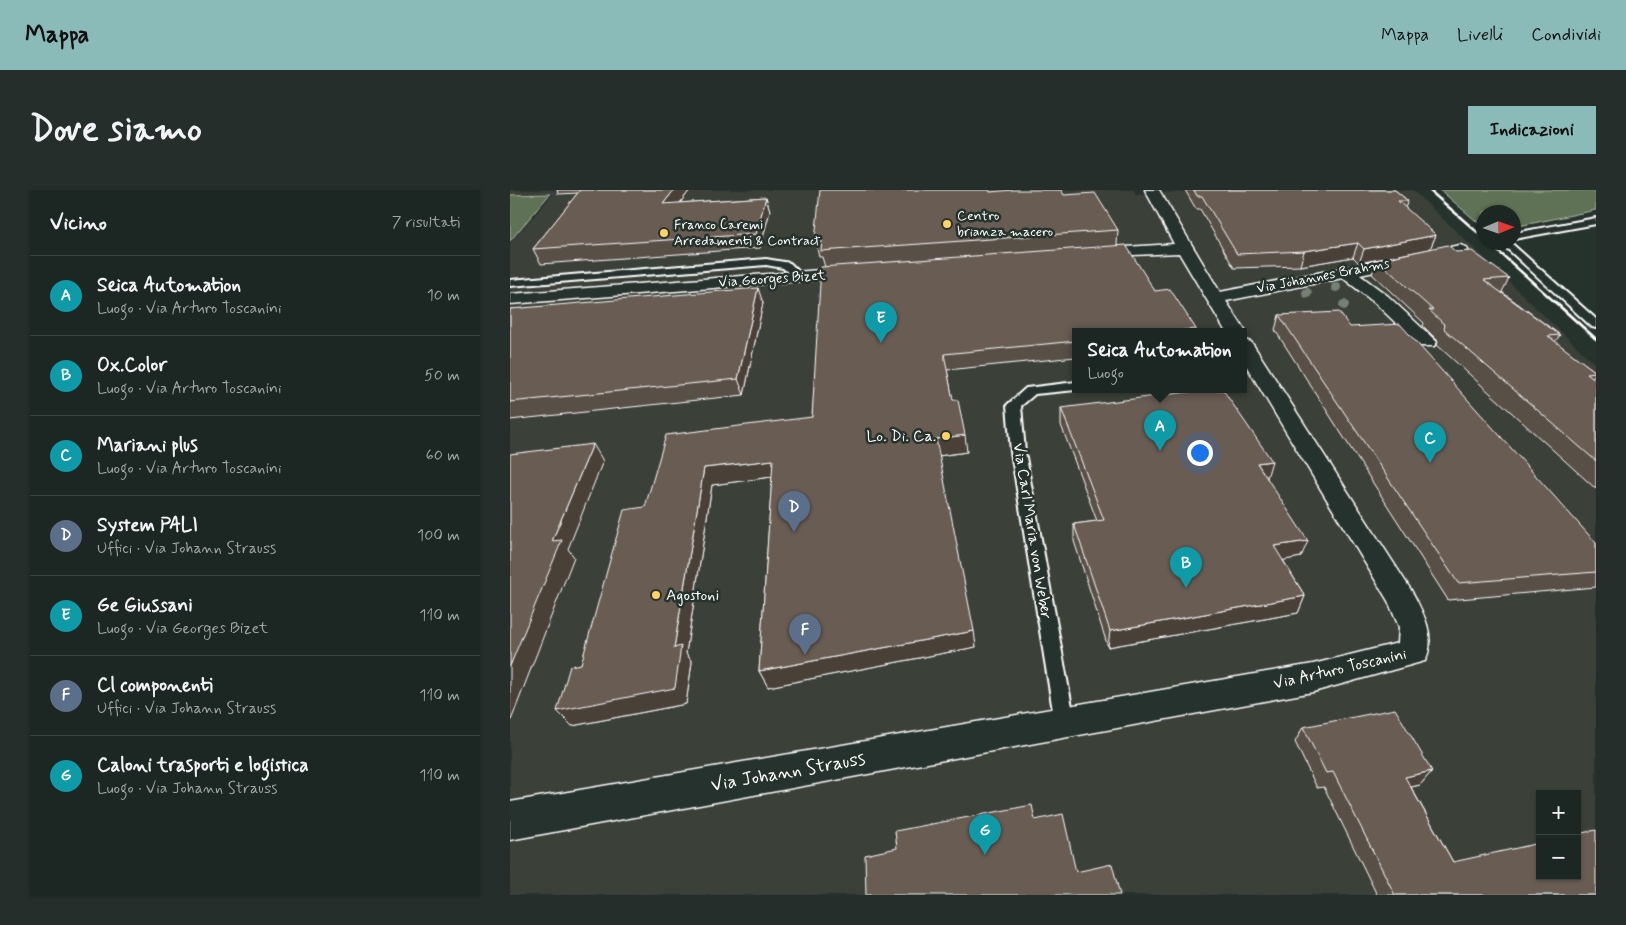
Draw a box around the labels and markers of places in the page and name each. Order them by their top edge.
place label: Centro brianza macero [957,207,1053,241]
place label: Franco Caremi Arredamenti & Contract [674,216,821,250]
marker: Centro brianza macero [941,218,953,230]
marker: Franco Caremi Arredamenti & Contract [658,227,670,239]
pin: E [865,302,897,343]
pin: A [1144,410,1176,451]
pin: C [1414,422,1446,463]
place label: Lo. Di. Ca. [866,426,936,447]
marker: Lo. Di. Ca. [940,430,952,442]
pin: D [778,491,810,532]
pin: B [1170,547,1202,588]
place label: Agostoni [666,585,719,606]
marker: Agostoni [650,589,662,601]
pin: F [789,614,821,655]
pin: G [969,814,1001,855]

